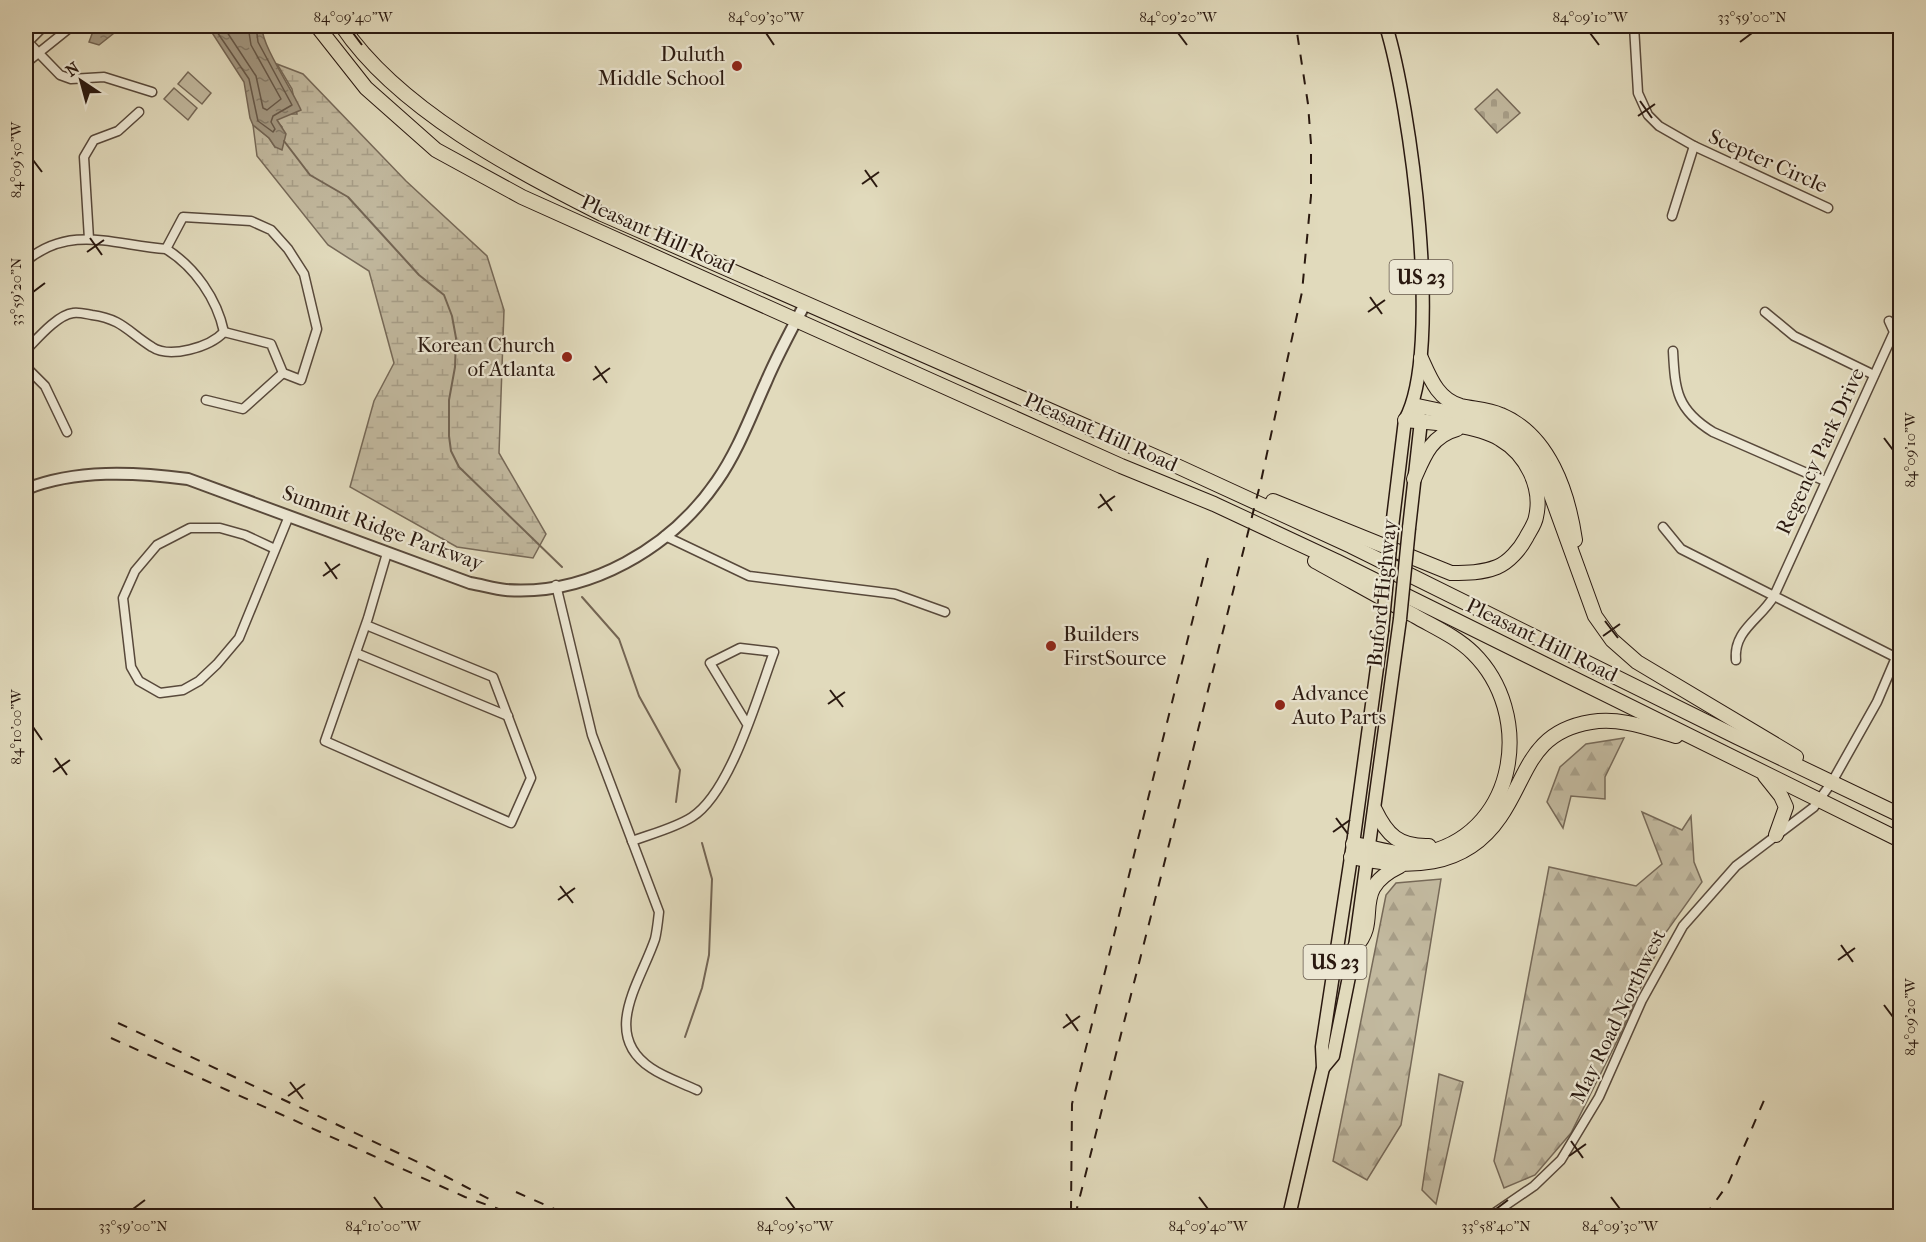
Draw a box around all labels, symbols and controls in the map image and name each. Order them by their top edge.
text: 84°09'40"W [314,8,394,26]
text: 84°09'30"W [728,8,805,26]
text: 84°09'20"W [1139,8,1218,26]
text: 84°09'10"W [1552,8,1629,26]
text: 33°59'00"N [1717,8,1787,26]
place label: Duluth Middle School [598,42,725,90]
north arrow [51,51,111,111]
text: N [62,58,84,81]
marker: Duluth Middle School [730,59,744,73]
text: 84°09'50"W [7,121,25,198]
street label: Scepter Circle [1705,124,1831,198]
street label: Pleasant Hill Road [577,189,739,279]
text: 33°59'20"N [7,257,25,326]
road number: US 23 [1390,260,1452,294]
place label: Korean Church of Atlanta [417,333,555,381]
marker: Korean Church of Atlanta [560,350,574,364]
street label: Regency Park Drive [1771,364,1869,538]
street label: Pleasant Hill Road [1020,387,1182,477]
text: 84°09'10"W [1901,411,1919,488]
street label: Summit Ridge Parkway [279,480,488,576]
street label: Buford Highway [1362,517,1402,668]
street label: Pleasant Hill Road [1462,593,1622,687]
place label: Builders FirstSource [1063,622,1166,670]
marker: Builders FirstSource [1044,639,1058,653]
place label: Advance Auto Parts [1291,681,1387,729]
text: 84°10'00"W [7,688,25,765]
marker: Advance Auto Parts [1273,698,1287,712]
street label: May Road Northwest [1565,925,1671,1107]
road number: US 23 [1304,945,1366,979]
text: 84°09'20"W [1901,977,1919,1056]
text: 33°59'00"N [98,1217,168,1235]
text: 84°10'00"W [345,1217,422,1235]
text: 84°09'50"W [757,1217,834,1235]
text: 84°09'40"W [1169,1217,1249,1235]
text: 33°58'40"N [1461,1217,1531,1235]
text: 84°09'30"W [1582,1217,1659,1235]

